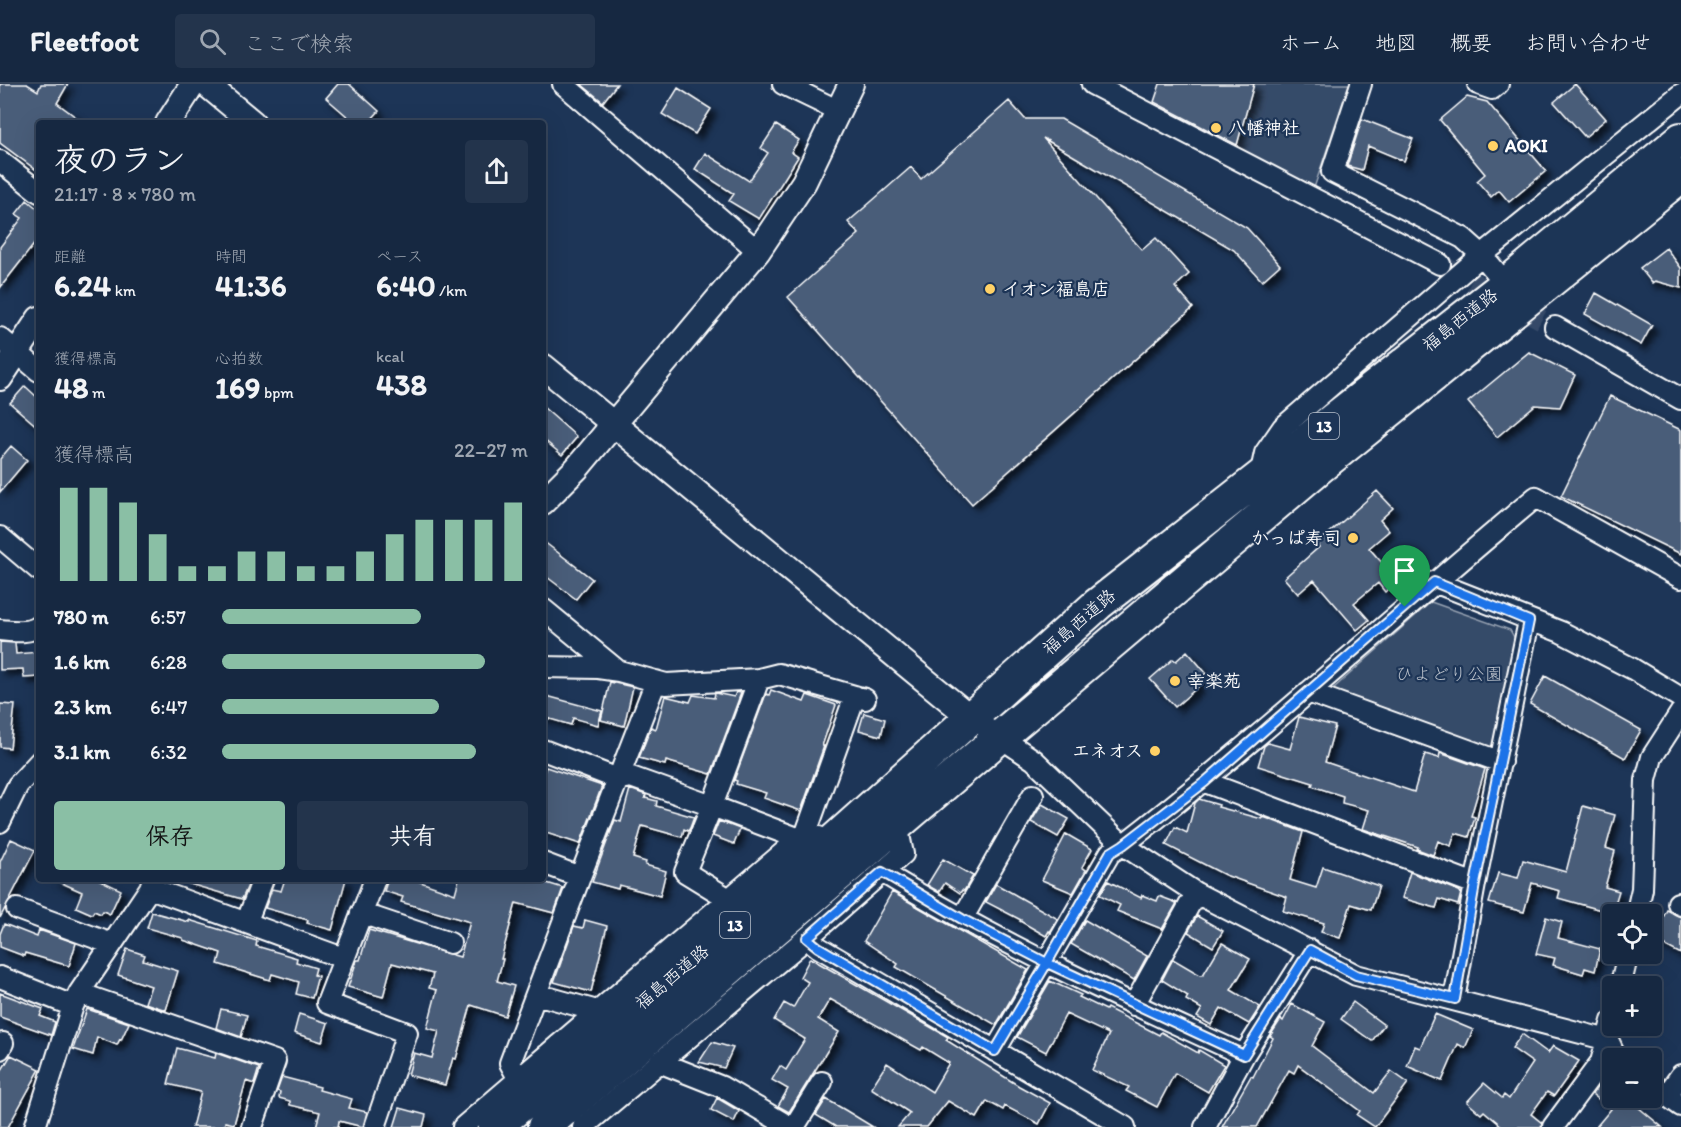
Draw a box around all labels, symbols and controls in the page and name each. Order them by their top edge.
search box [175,14,595,68]
text: Fleetfoot [30,24,139,58]
icon: search [196,25,229,58]
text: ここで検索 [244,30,354,57]
text: ホーム [1280,30,1342,55]
text: 地図 [1375,30,1417,55]
text: 概要 [1450,30,1492,55]
text: お問い合わせ [1525,30,1651,55]
place label: 八幡神社 [1228,117,1300,139]
marker: 八幡神社 [1209,121,1223,135]
place label: AOKI [1504,135,1548,157]
marker: AOKI [1486,139,1500,153]
text: 夜のラン [54,140,186,179]
button: share [465,140,528,203]
text: 21:17 · 8 × 780 m [54,182,196,206]
text: 距離 [54,247,86,266]
text: 時間 [215,247,247,266]
text: ペース [376,247,423,266]
text: 6.24 [54,267,111,304]
text: 41:36 [215,267,287,304]
text: 6:40 [376,267,436,304]
place label: イオン福島店 [1002,278,1110,300]
text: km [111,281,136,300]
text: /km [436,281,467,300]
marker: イオン福島店 [983,282,997,296]
street label: 福島西道路 [1418,284,1502,356]
text: kcal [376,347,404,366]
text: 獲得標高 [54,349,118,368]
text: 心拍数 [215,349,263,368]
text: 438 [376,366,427,403]
text: 48 [54,369,88,406]
text: 169 [215,369,260,406]
text: m [88,383,106,402]
text: bpm [260,383,294,402]
road number: 13 [1309,413,1339,439]
text: 22–27 m [454,438,528,462]
text: 獲得標高 [54,442,134,466]
place label: かっぱ寿司 [1251,527,1341,549]
marker: かっぱ寿司 [1346,531,1360,545]
pin [1379,545,1430,607]
icon: arrive [1388,554,1421,587]
street label: 福島西道路 [1038,584,1120,660]
text: 780 m [54,605,109,629]
text: 6:57 [150,605,186,629]
text: 1.6 km [54,650,110,674]
text: 6:28 [150,650,187,674]
park label: ひよどり公園 [1395,663,1503,685]
place label: 幸楽苑 [1187,670,1241,692]
marker: 幸楽苑 [1168,674,1182,688]
text: 2.3 km [54,695,111,719]
text: 6:47 [150,695,187,719]
text: 3.1 km [54,740,110,764]
text: 6:32 [150,740,187,764]
place label: エネオス [1072,740,1143,762]
marker: エネオス [1148,744,1162,758]
button: 保存 [54,801,285,870]
button: 共有 [297,801,528,870]
map controls [1602,904,1662,1108]
button: locate [1602,904,1662,964]
road number: 13 [720,912,750,938]
street label: 福島西道路 [630,940,714,1014]
button: + [1602,976,1662,1036]
button: − [1602,1048,1662,1108]

